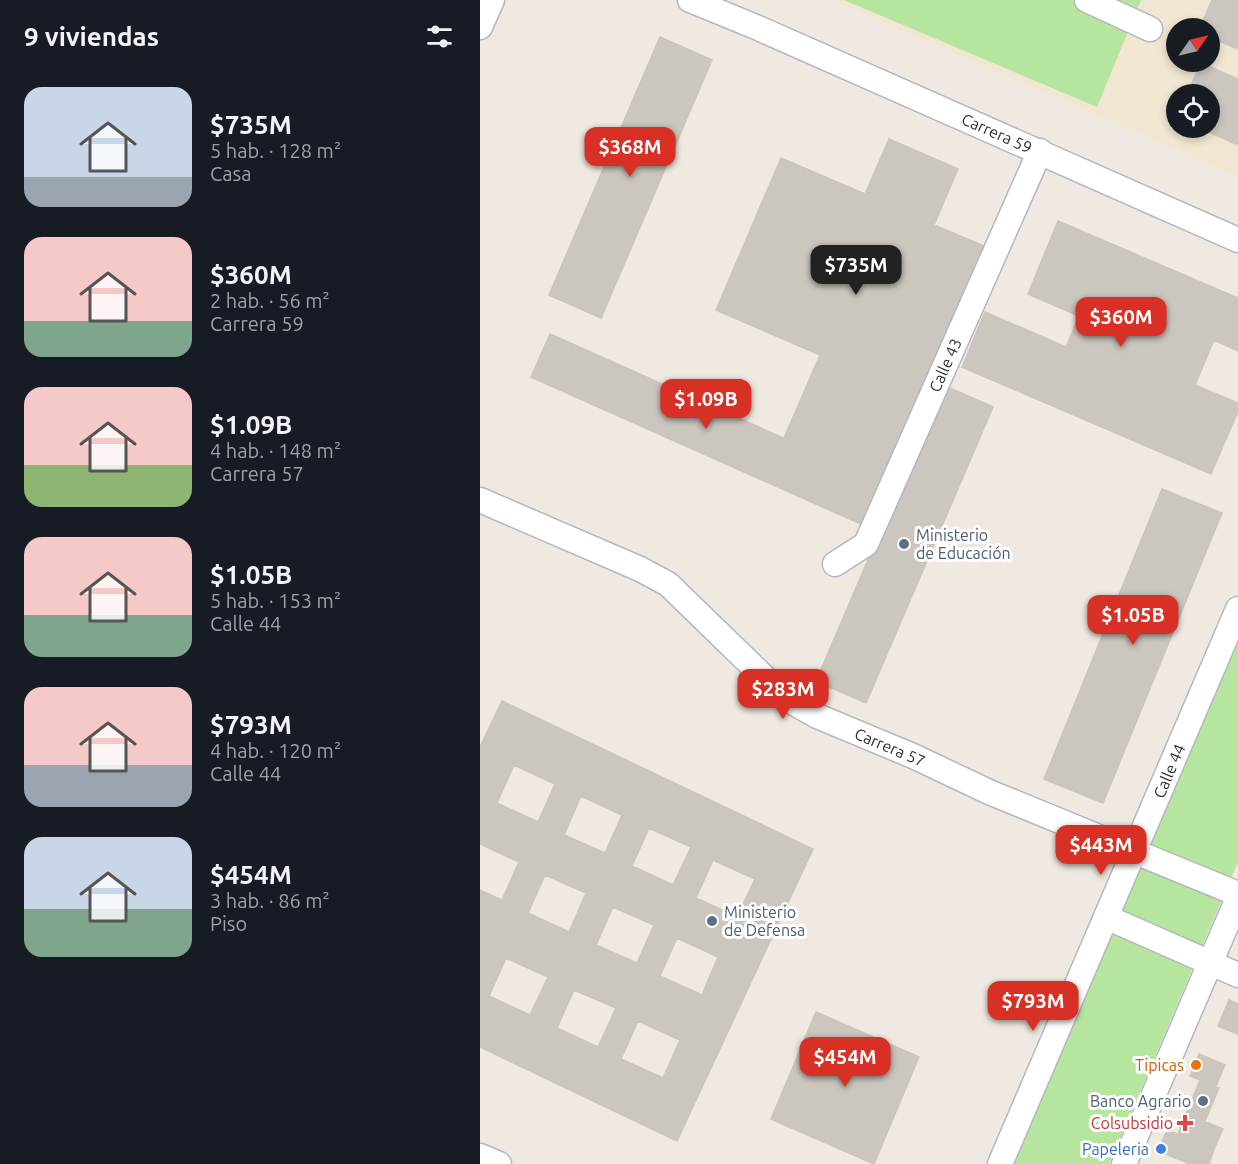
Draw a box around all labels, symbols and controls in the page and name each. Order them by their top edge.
north arrow [1166,18,1220,72]
map controls [1166,18,1220,138]
icon: filters [423,20,456,53]
text: 9 viviendas [24,22,159,51]
button: locate [1166,84,1220,138]
text: $735M [210,110,292,139]
street label: Carrera 59 [959,110,1035,156]
icon: home [72,111,144,183]
pin: $368M [588,127,672,178]
text: $368M [599,135,661,158]
text: 5 hab. · 128 m² [210,139,341,162]
text: Casa [210,162,252,185]
pin: $735M [814,245,898,296]
text: $735M [825,253,887,276]
text: $360M [210,260,292,289]
icon: home [72,261,144,333]
text: 2 hab. · 56 m² [210,289,330,312]
pin: $360M [1079,297,1163,348]
text: $360M [1090,305,1152,328]
text: Carrera 59 [210,312,304,335]
street label: Calle 43 [925,335,965,395]
pin: $1.09B [657,379,755,430]
text: $1.09B [674,387,738,410]
text: $1.09B [210,410,292,439]
icon: home [72,411,144,483]
text: 4 hab. · 148 m² [210,439,341,462]
text: Carrera 57 [210,462,304,485]
place label: Ministerio de Educación [916,526,1011,562]
marker: Ministerio de Educación [897,537,911,551]
text: $1.05B [210,560,292,589]
icon: home [72,561,144,633]
text: 5 hab. · 153 m² [210,589,341,612]
pin: $1.05B [1084,595,1182,646]
text: $1.05B [1101,603,1165,626]
text: Calle 44 [210,612,281,635]
pin: $283M [741,669,825,720]
text: $283M [752,677,814,700]
text: $793M [210,710,292,739]
icon: home [72,711,144,783]
street label: Carrera 57 [852,724,928,770]
text: 4 hab. · 120 m² [210,739,341,762]
street label: Calle 44 [1150,741,1188,801]
text: Calle 44 [210,762,281,785]
pin: $443M [1059,825,1143,876]
text: $443M [1070,833,1132,856]
text: $454M [210,860,292,889]
icon: home [72,861,144,933]
text: 3 hab. · 86 m² [210,889,330,912]
place label: Ministerio de Defensa [724,903,805,939]
text: Piso [210,912,247,935]
marker: Ministerio de Defensa [705,914,719,928]
pin: $793M [991,981,1075,1032]
text: $793M [1002,989,1064,1012]
pin: $454M [803,1037,887,1088]
text: $454M [814,1045,876,1068]
place label: Tipicas [1135,1056,1184,1074]
marker: Tipicas [1189,1058,1203,1072]
place label: Banco Agrario [1090,1092,1191,1110]
marker: Banco Agrario [1196,1094,1210,1108]
place label: Colsubsidio [1091,1114,1173,1132]
marker: Colsubsidio [1178,1116,1192,1130]
place label: Papeleria [1082,1140,1149,1158]
marker: Papeleria [1154,1142,1168,1156]

